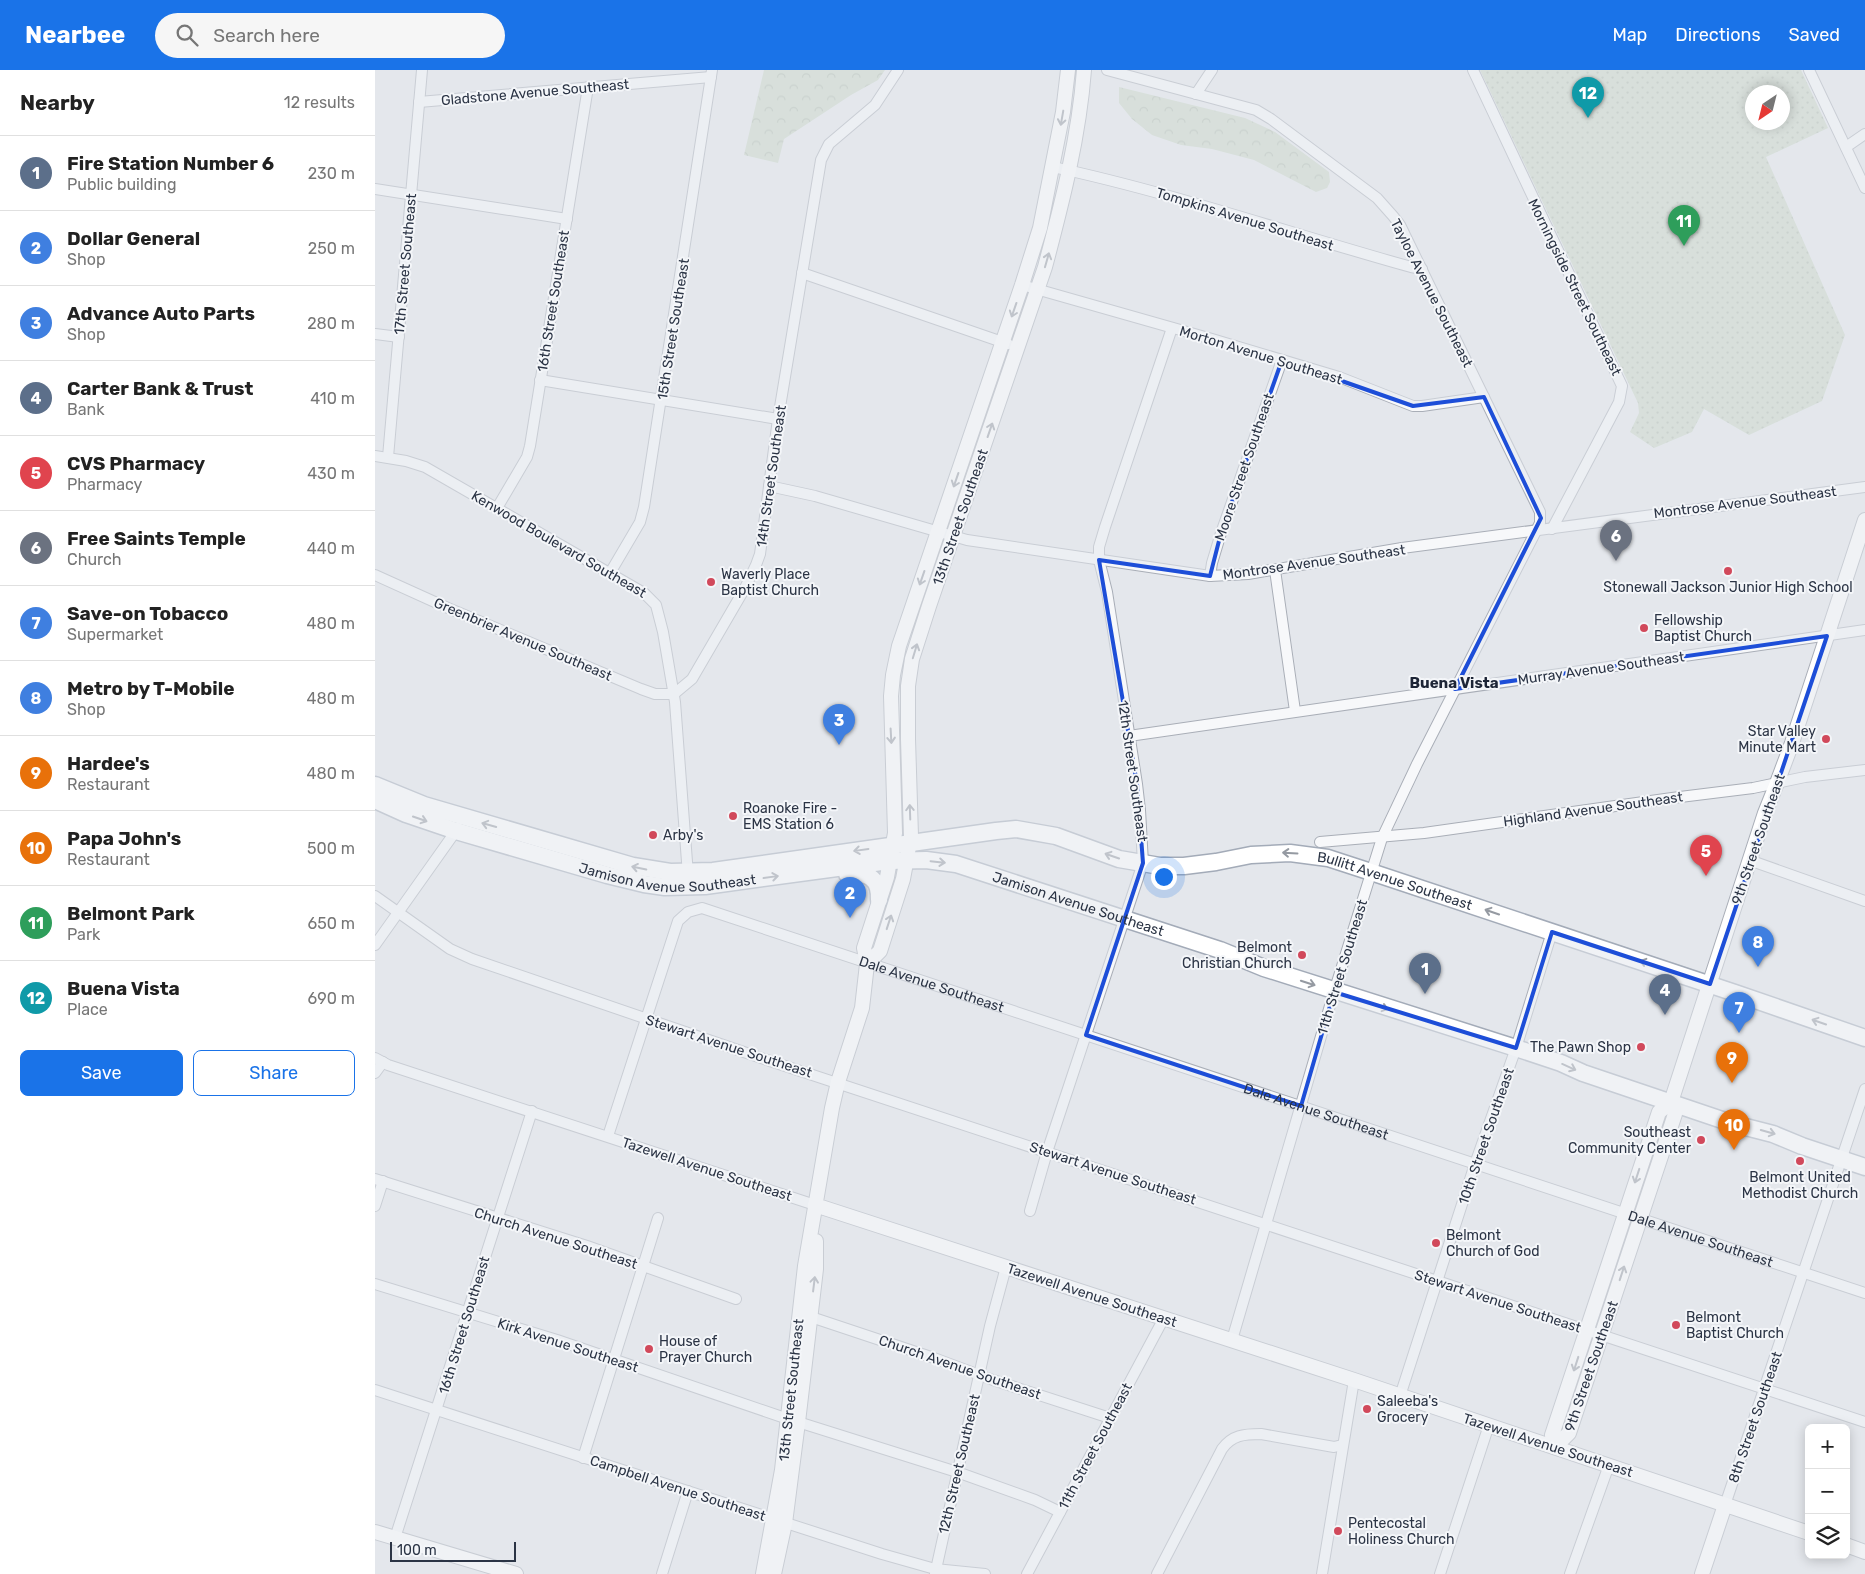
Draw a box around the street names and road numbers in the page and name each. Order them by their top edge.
street label: Gladstone Avenue Southeast [440,76,630,109]
street label: Tompkins Avenue Southeast [1154,184,1336,255]
street label: 17th Street Southeast [391,192,420,335]
street label: Morningside Street Southeast [1524,196,1625,379]
street label: Tayloe Avenue Southeast [1387,216,1477,371]
street label: 16th Street Southeast [534,229,573,373]
street label: 15th Street Southeast [654,257,693,401]
street label: Morton Avenue Southeast [1177,323,1345,389]
street label: Moore Street Southeast [1211,391,1278,543]
street label: 14th Street Southeast [753,403,790,548]
street label: 13th Street Southeast [929,446,992,588]
street label: Montrose Avenue Southeast [1653,483,1838,522]
street label: Kenwood Boulevard Southeast [468,487,650,602]
street label: Montrose Avenue Southeast [1222,541,1407,584]
street label: Greenbrier Avenue Southeast [431,594,615,685]
street label: Murray Avenue Southeast [1517,648,1686,689]
street label: 12th Street Southeast [1114,699,1151,844]
street label: 9th Street Southeast [1728,771,1789,907]
street label: Highland Avenue Southeast [1502,788,1684,831]
street label: Bullitt Avenue Southeast [1316,849,1475,914]
street label: Jamison Avenue Southeast [577,859,757,896]
street label: Jamison Avenue Southeast [990,869,1166,940]
street label: 11th Street Southeast [1314,897,1371,1037]
street label: Dale Avenue Southeast [857,953,1007,1017]
street label: Stewart Avenue Southeast [643,1011,815,1082]
street label: 10th Street Southeast [1455,1065,1518,1207]
street label: Dale Avenue Southeast [1241,1080,1391,1144]
street label: Tazewell Avenue Southeast [620,1134,795,1205]
street label: Stewart Avenue Southeast [1027,1138,1199,1209]
street label: Church Avenue Southeast [472,1204,640,1273]
street label: Dale Avenue Southeast [1626,1207,1776,1271]
street label: 16th Street Southeast [435,1254,494,1396]
street label: Tazewell Avenue Southeast [1005,1260,1180,1331]
street label: Stewart Avenue Southeast [1412,1266,1584,1337]
street label: 9th Street Southeast [1561,1298,1622,1434]
street label: Kirk Avenue Southeast [495,1315,641,1376]
street label: 13th Street Southeast [776,1317,807,1462]
street label: Church Avenue Southeast [876,1332,1044,1403]
street label: 8th Street Southeast [1725,1349,1786,1485]
street label: 11th Street Southeast [1055,1380,1136,1512]
street label: 12th Street Southeast [935,1392,984,1536]
street label: Tazewell Avenue Southeast [1461,1410,1636,1481]
street label: Campbell Avenue Southeast [588,1452,768,1525]

